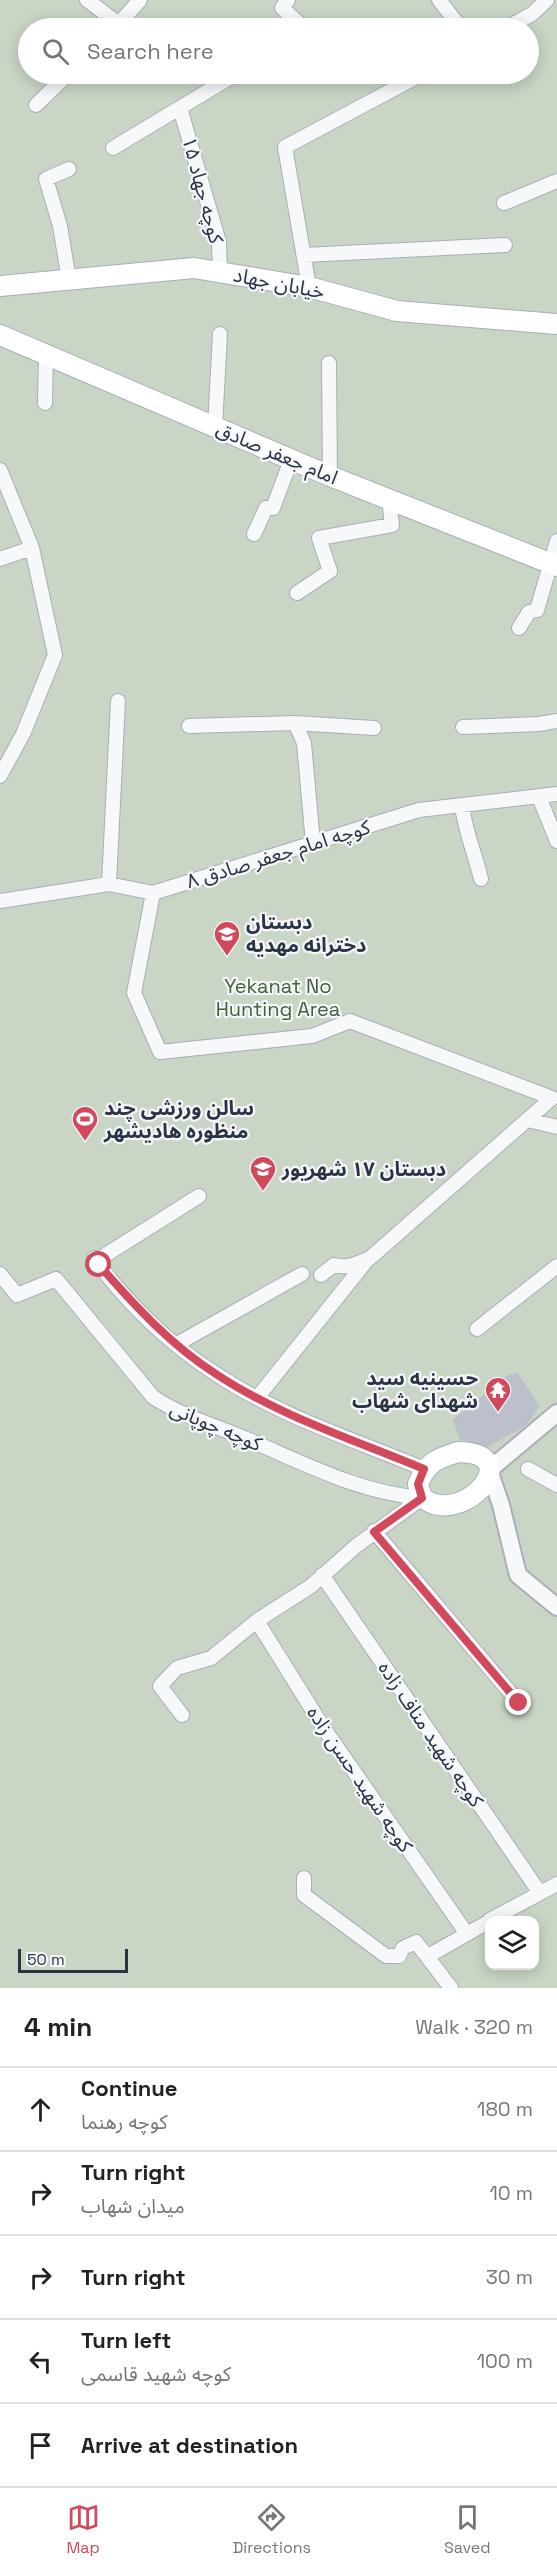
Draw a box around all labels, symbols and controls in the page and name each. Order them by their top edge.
search box [18,18,539,84]
icon: search [39,35,72,68]
text: Search here [87,37,214,65]
street label: کوچه جهاد ۱۵ [176,134,230,247]
street label: خیابان جهاد [231,261,327,305]
street label: امام جعفر صادق [211,416,342,492]
street label: کوچه امام جعفر صادق ۸ [183,813,374,896]
place label: دبستان دخترانه مهدیه [246,909,366,958]
school or university icon: دبستان دخترانه مهدیه [212,919,242,957]
park label: Yekanat No Hunting Area [216,973,340,1022]
place label: سالن ورزشی چند منظوره هادیشهر [103,1095,254,1144]
sports icon: سالن ورزشی چند منظوره هادیشهر [70,1104,100,1142]
school or university icon: دبستان ۱۷ شهریور [248,1154,278,1192]
place label: دبستان ۱۷ شهریور [281,1156,446,1182]
route start [85,1251,111,1277]
place label: حسینیه سید شهدای شهاب [352,1365,478,1414]
temple icon: حسینیه سید شهدای شهاب [483,1375,513,1413]
street label: کوچه چوپانی [166,1395,267,1457]
street label: کوچه شهید مناف زاده [372,1656,490,1813]
route end [505,1689,531,1715]
street label: کوچه شهید حسن زاده [301,1701,419,1858]
map controls [485,1916,539,1970]
button: layers [485,1916,539,1970]
scale bar [18,1946,128,1974]
text: 50 m [27,1949,65,1970]
text: 4 min [24,2010,92,2044]
text: Walk · 320 m [415,2014,533,2040]
text: Continue [81,2074,177,2102]
icon: ahead [24,2093,57,2126]
text: 180 m [477,2096,533,2122]
text: کوچه رهنما [81,2109,168,2135]
text: Turn right [81,2158,186,2186]
icon: right [24,2177,57,2210]
text: 10 m [489,2180,533,2206]
text: میدان شهاب [81,2193,185,2219]
icon: right [24,2261,57,2294]
text: Turn right [81,2263,186,2291]
text: 30 m [486,2264,533,2290]
text: Turn left [81,2326,171,2354]
icon: left [24,2345,57,2378]
text: 100 m [477,2348,533,2374]
text: کوچه شهید قاسمی [81,2361,231,2387]
icon: arrive [24,2429,57,2462]
text: Arrive at destination [81,2431,298,2459]
tab: Map [66,2501,100,2558]
tab: Directions [233,2501,311,2558]
tab: Saved [444,2501,491,2558]

